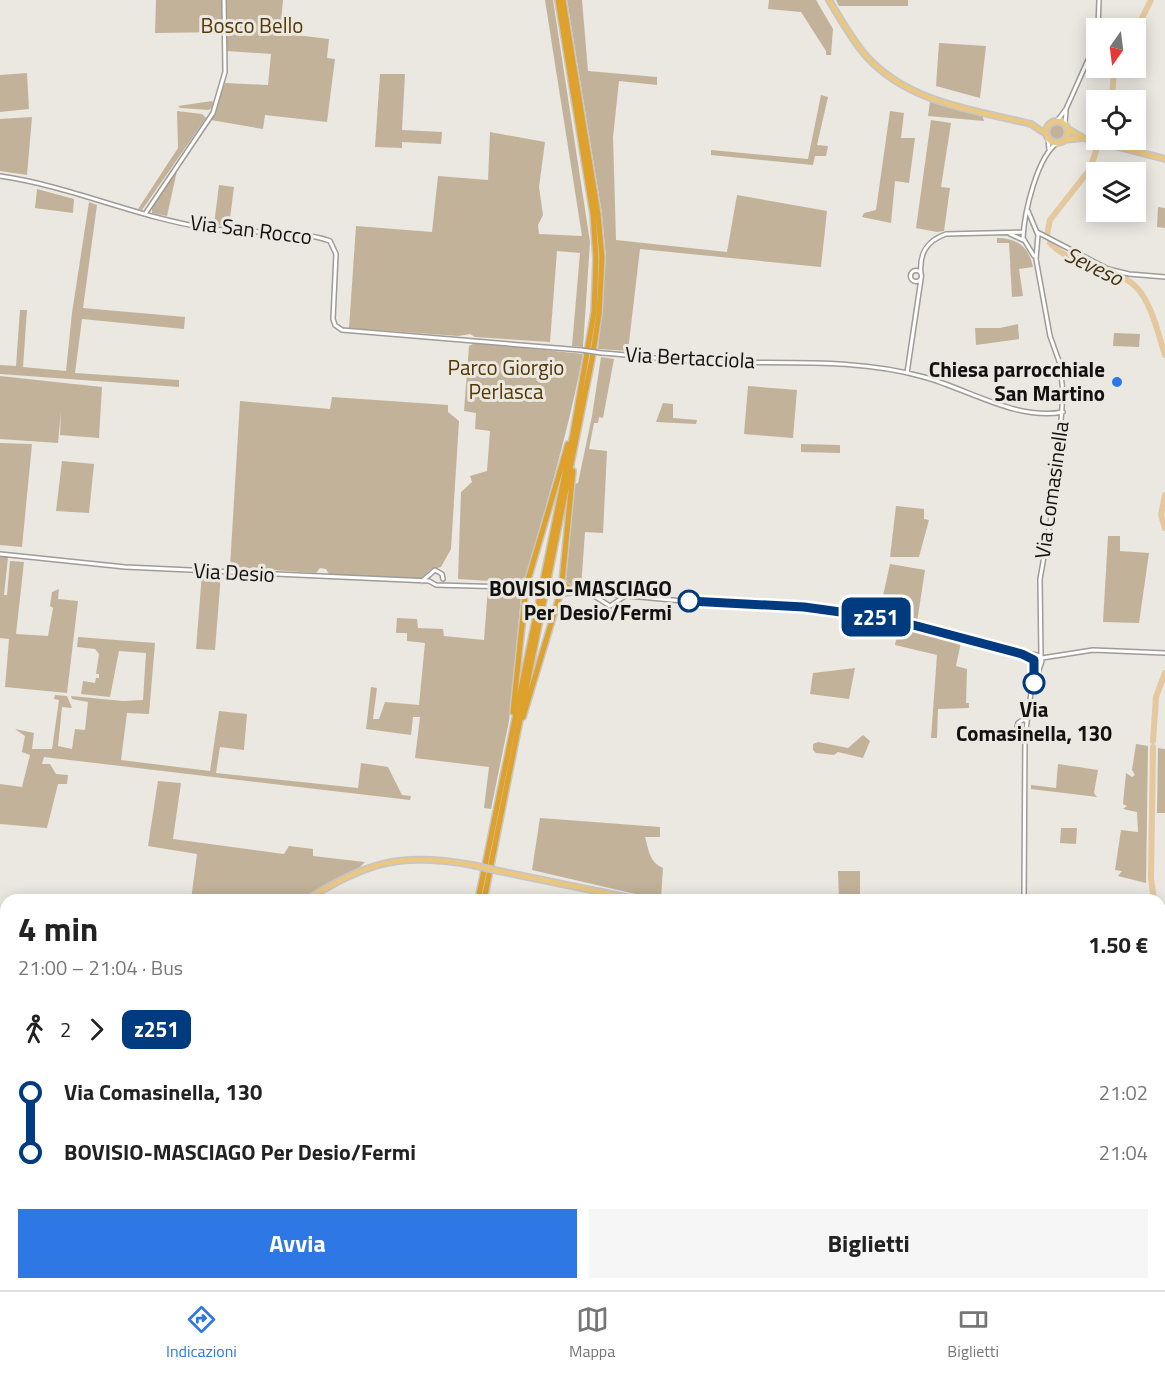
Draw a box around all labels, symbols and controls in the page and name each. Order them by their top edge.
park label: Bosco Bello [201,9,303,41]
north arrow [1086,18,1146,78]
map controls [1086,18,1146,222]
button: locate [1086,90,1146,150]
button: layers [1086,162,1146,222]
street label: Via San Rocco [188,206,314,252]
water label: Seveso [1059,237,1130,295]
street label: Via Bertacciola [624,338,756,376]
park label: Parco Giorgio Perlasca [448,351,564,407]
place label: Chiesa parrocchiale San Martino [929,353,1105,409]
marker: Chiesa parrocchiale San Martino [1110,375,1124,389]
street label: Via Comasinella [1026,418,1077,561]
street label: Via Desio [192,554,276,590]
place label: BOVISIO-MASCIAGO Per Desio/Fermi [489,572,672,628]
marker: BOVISIO-MASCIAGO Per Desio/Fermi [678,590,700,612]
line badge: z251 [834,598,918,636]
text: z251 [854,601,898,633]
marker: Via Comasinella, 130 [1023,672,1045,694]
place label: Via Comasinella, 130 [956,693,1112,749]
text: 4 min [18,904,98,954]
text: 1.50 € [1088,928,1148,962]
text: 21:00 – 21:04 · Bus [18,952,183,983]
icon: walk [18,1013,51,1046]
icon: forward [80,1013,113,1046]
text: z251 [134,1013,179,1045]
text: 2 [60,1014,71,1045]
text: Via Comasinella, 130 [64,1075,262,1109]
text: 21:02 [1099,1077,1148,1108]
text: BOVISIO-MASCIAGO Per Desio/Fermi [64,1135,416,1169]
text: 21:04 [1099,1137,1148,1168]
button: Avvia [18,1209,577,1278]
button: Biglietti [589,1209,1148,1278]
tab: Indicazioni [166,1303,237,1363]
tab: Mappa [569,1303,615,1363]
tab: Biglietti [947,1303,999,1363]

